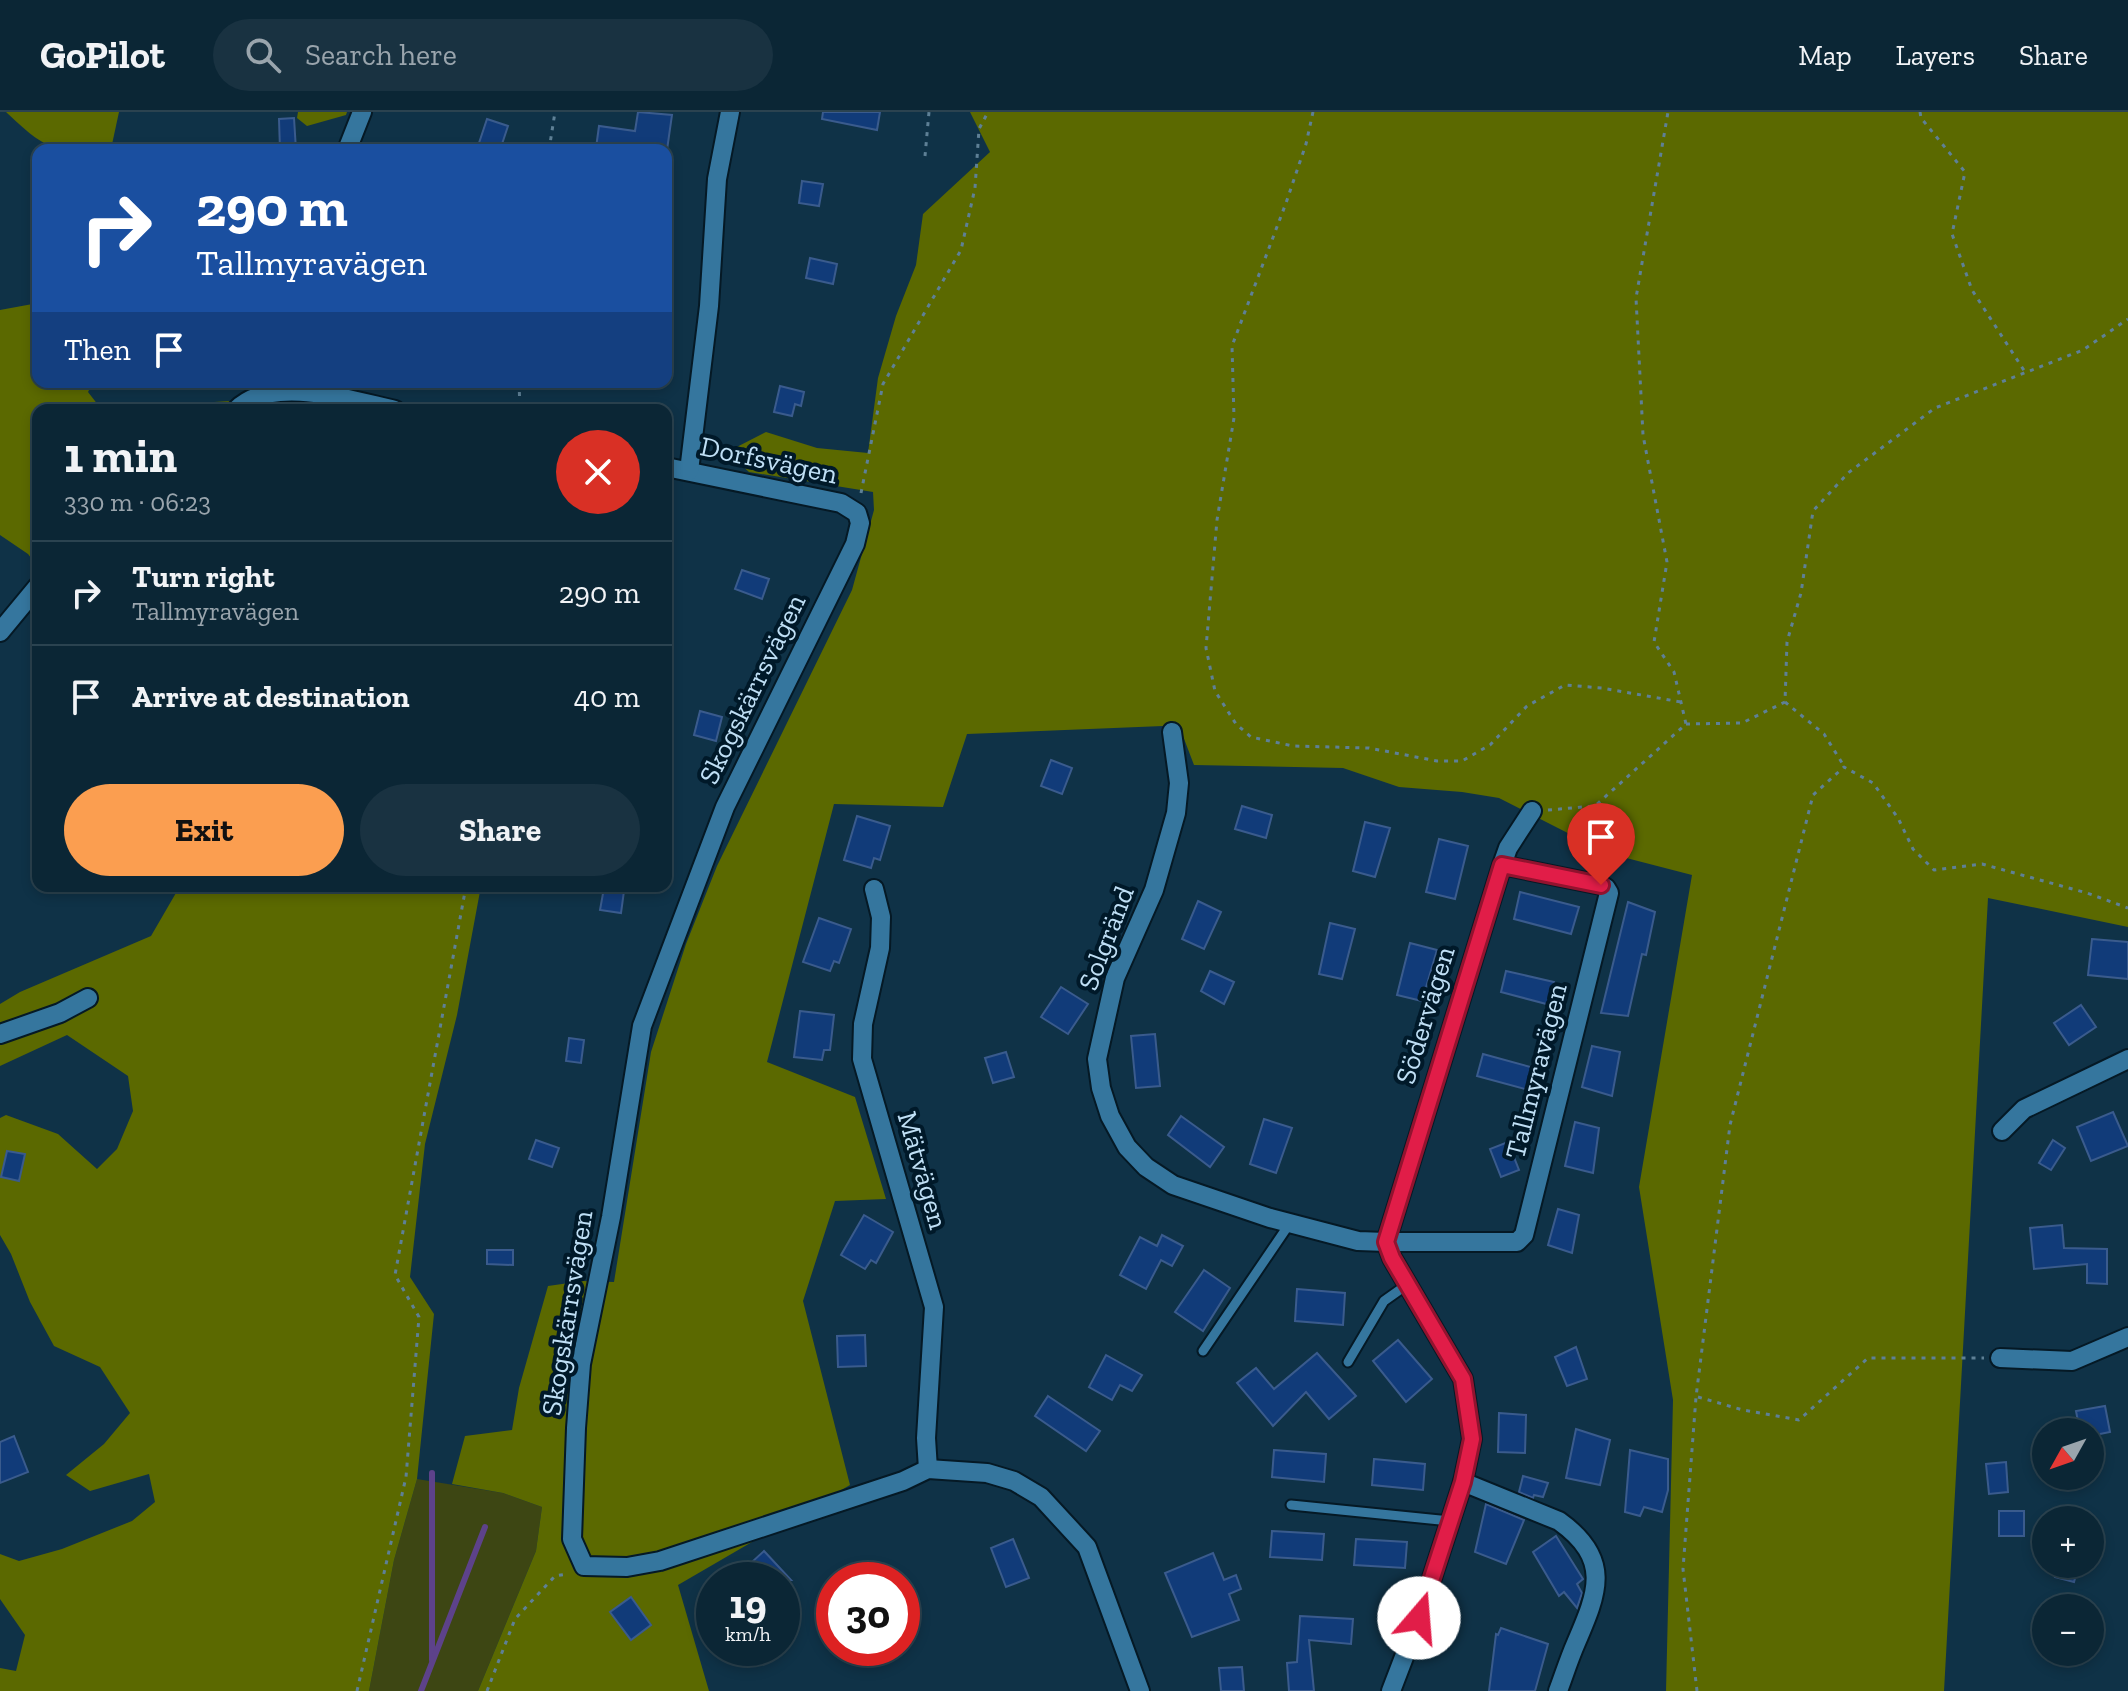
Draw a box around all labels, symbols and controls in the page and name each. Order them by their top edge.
search box [213,19,773,91]
text: GoPilot [40,32,165,78]
icon: search [241,33,285,77]
text: Search here [305,37,457,73]
text: Map [1798,39,1852,72]
text: Layers [1896,39,1975,72]
text: Share [2019,39,2088,72]
text: 290 m [196,173,348,240]
icon: right [64,176,168,280]
text: Tallmyravägen [196,241,427,284]
icon: arrive [147,328,191,372]
text: Then [64,332,131,368]
text: 1 min [64,427,177,484]
street label: Dorfsvägen [697,429,841,491]
button: close [556,430,640,514]
text: 330 m · 06:23 [64,486,211,518]
text: Turn right [132,559,274,595]
icon: right [64,571,108,615]
text: 290 m [559,575,640,611]
street label: Skogskärrsvägen [692,589,812,789]
text: Tallmyravägen [132,595,299,627]
icon: arrive [64,675,108,719]
text: Arrive at destination [132,679,409,715]
text: 40 m [574,679,640,715]
button: Exit [64,784,344,876]
button: Share [360,784,640,876]
pin [1567,803,1635,885]
icon: arrive [1579,815,1623,859]
street label: Solgränd [1071,881,1141,995]
street label: Södervägen [1388,942,1462,1088]
street label: Tallmyravägen [1498,980,1574,1162]
street label: Mätvägen [891,1107,955,1233]
street label: Skogskärrsvägen [534,1208,600,1418]
north arrow [2032,1418,2104,1490]
map controls [2032,1418,2104,1666]
button: + [2032,1506,2104,1578]
speed limit sign: 30 [816,1562,920,1666]
position arrow [1377,1576,1461,1660]
text: 19 [729,1580,767,1628]
button: − [2032,1594,2104,1666]
text: km/h [725,1622,771,1646]

